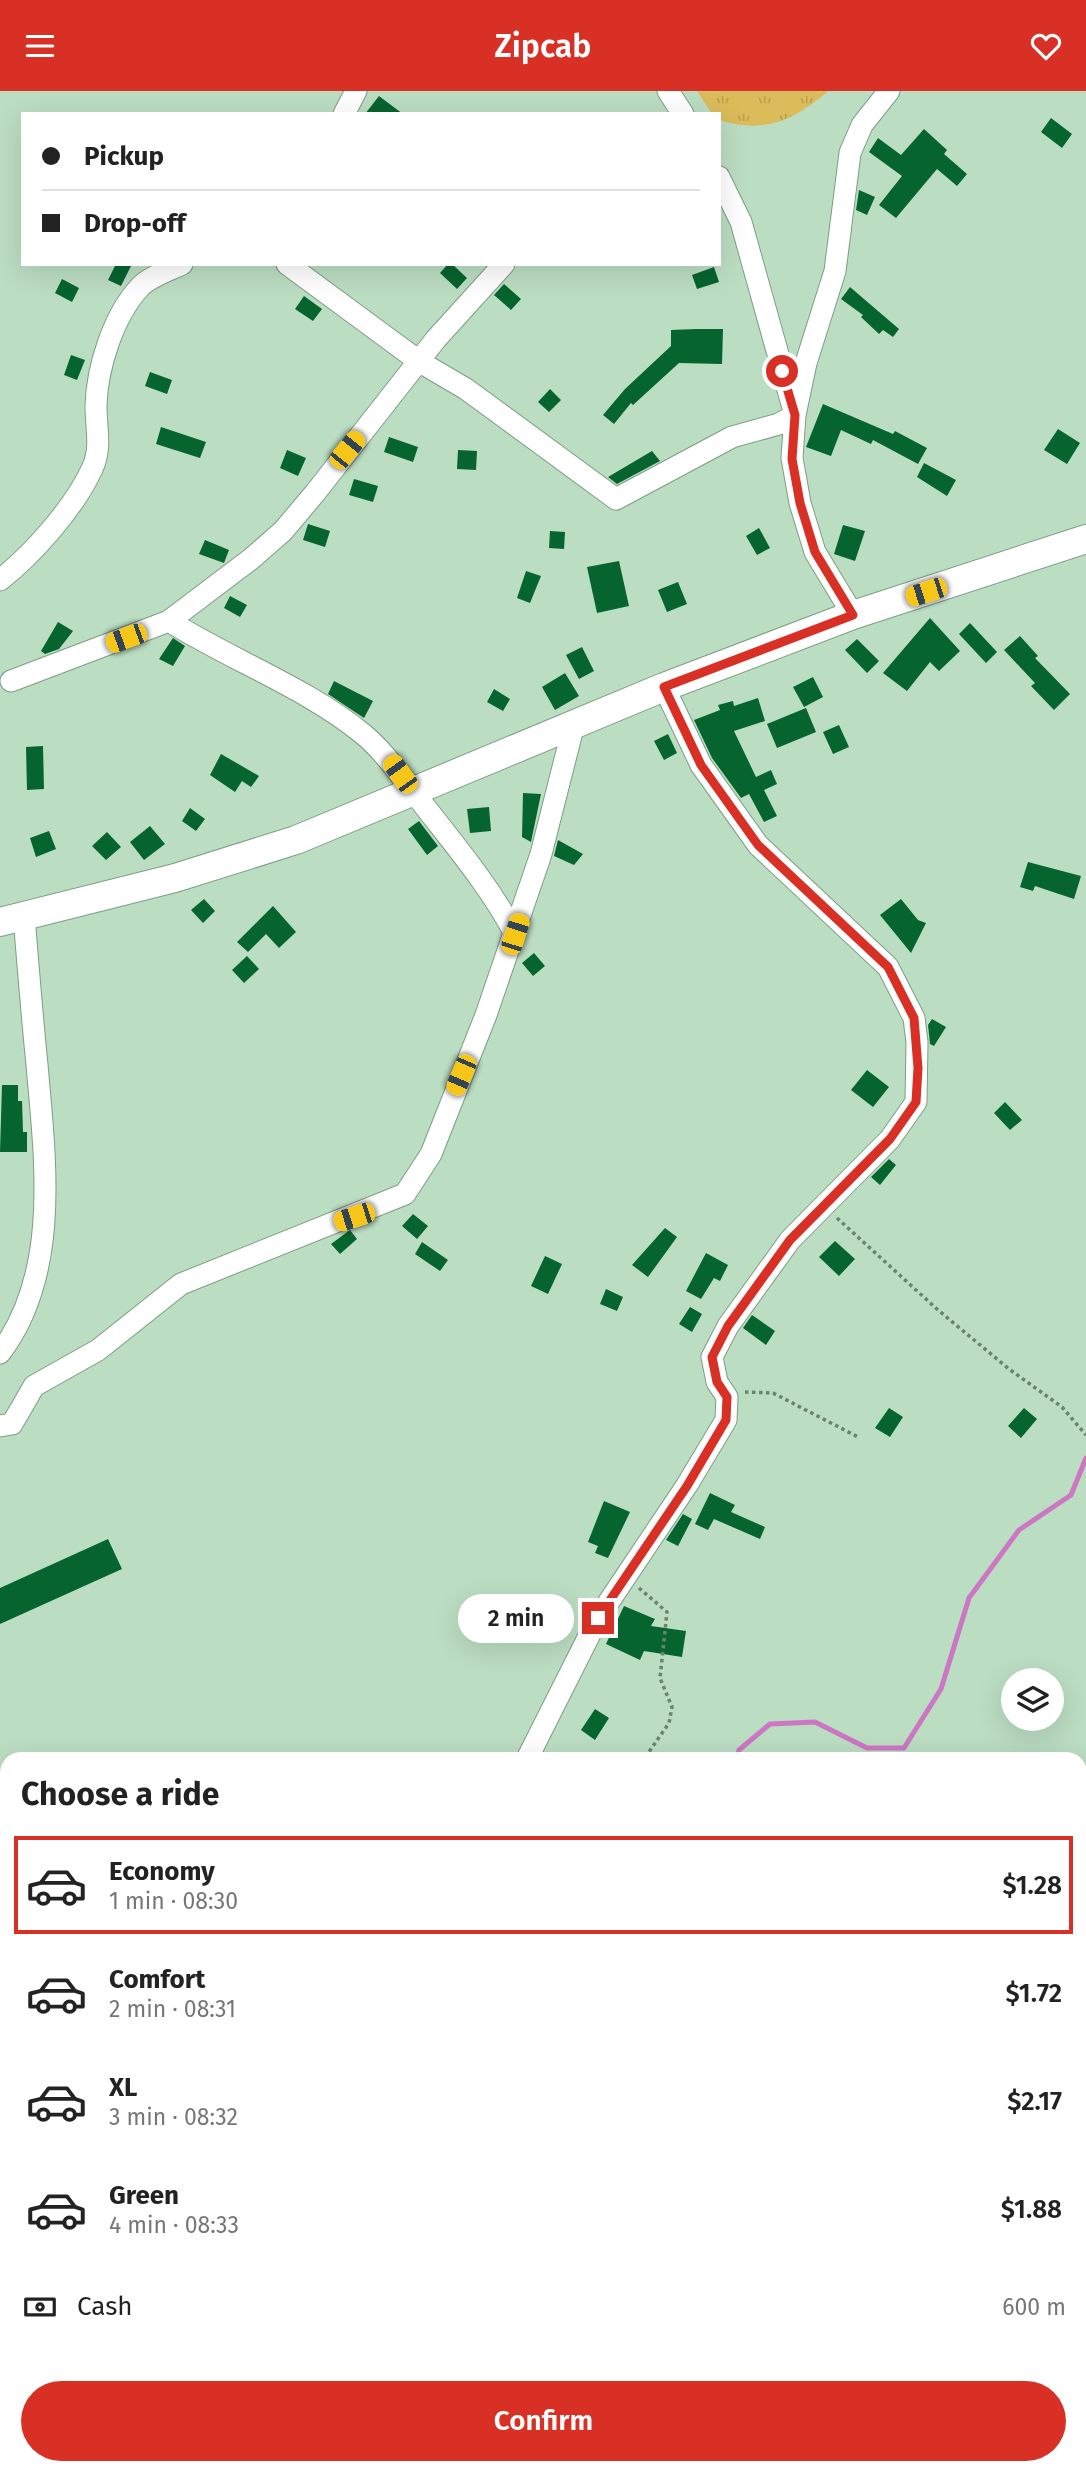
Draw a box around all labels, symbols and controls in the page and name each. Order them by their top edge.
icon: menu [21,27,59,65]
text: Zipcab [495,27,591,65]
icon: heart [1027,27,1065,65]
text: Pickup [84,141,164,172]
text: Drop-off [84,208,186,239]
route start [766,355,798,387]
car [326,427,369,473]
car [903,576,950,608]
car [103,621,150,655]
car [380,751,421,797]
car [499,911,532,957]
car [444,1052,479,1098]
car [331,1201,378,1233]
callout: 2 min [458,1593,574,1643]
route end [582,1602,614,1634]
text: 2 min [488,1604,544,1632]
map controls [1001,1668,1064,1731]
button: layers [1001,1668,1064,1731]
text: Choose a ride [21,1775,219,1813]
icon: car [25,1854,88,1917]
text: Economy [109,1856,215,1887]
text: $1.28 [1002,1870,1062,1901]
text: 1 min · 08:30 [109,1887,238,1915]
icon: car [25,1962,88,2025]
text: Comfort [109,1964,205,1995]
text: $1.72 [1006,1978,1062,2009]
text: 2 min · 08:31 [109,1995,236,2023]
icon: car [25,2070,88,2133]
text: XL [109,2072,137,2103]
text: $2.17 [1007,2086,1062,2117]
text: 3 min · 08:32 [109,2103,238,2131]
icon: car [25,2178,88,2241]
text: Green [109,2180,179,2211]
text: $1.88 [1001,2194,1062,2225]
text: 4 min · 08:33 [109,2211,239,2239]
icon: cash [21,2288,59,2326]
text: Cash [77,2291,133,2322]
text: 600 m [1002,2293,1066,2321]
button: Confirm [21,2381,1066,2461]

